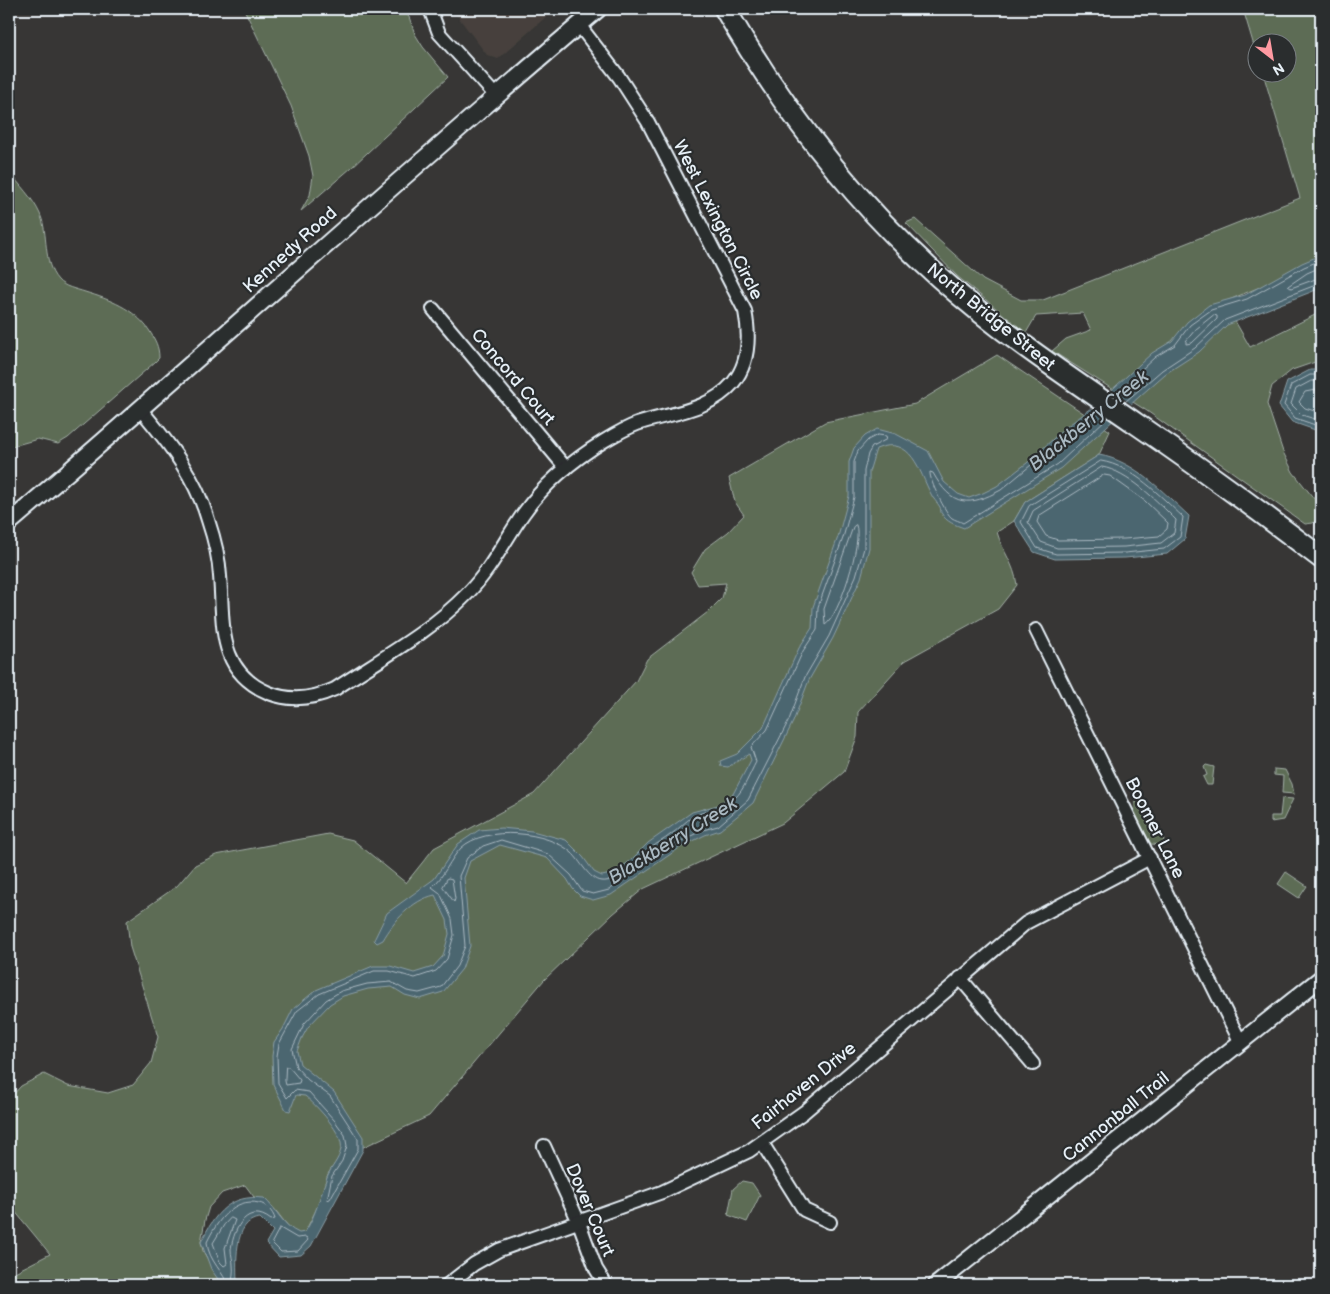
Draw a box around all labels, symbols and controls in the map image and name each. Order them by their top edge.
north arrow [1248,32,1298,82]
text: N [1270,59,1287,79]
street label: West Lexington Circle [669,137,768,304]
street label: Kennedy Road [239,202,341,298]
street label: North Bridge Street [923,259,1060,376]
street label: Concord Court [467,325,560,430]
water label: Blackberry Creek [1024,365,1154,476]
street label: Boomer Lane [1121,774,1190,882]
water label: Blackberry Creek [604,792,742,890]
street label: Fairhaven Drive [748,1037,860,1134]
street label: Cannonball Trail [1059,1068,1173,1166]
street label: Dover Court [561,1161,619,1260]

